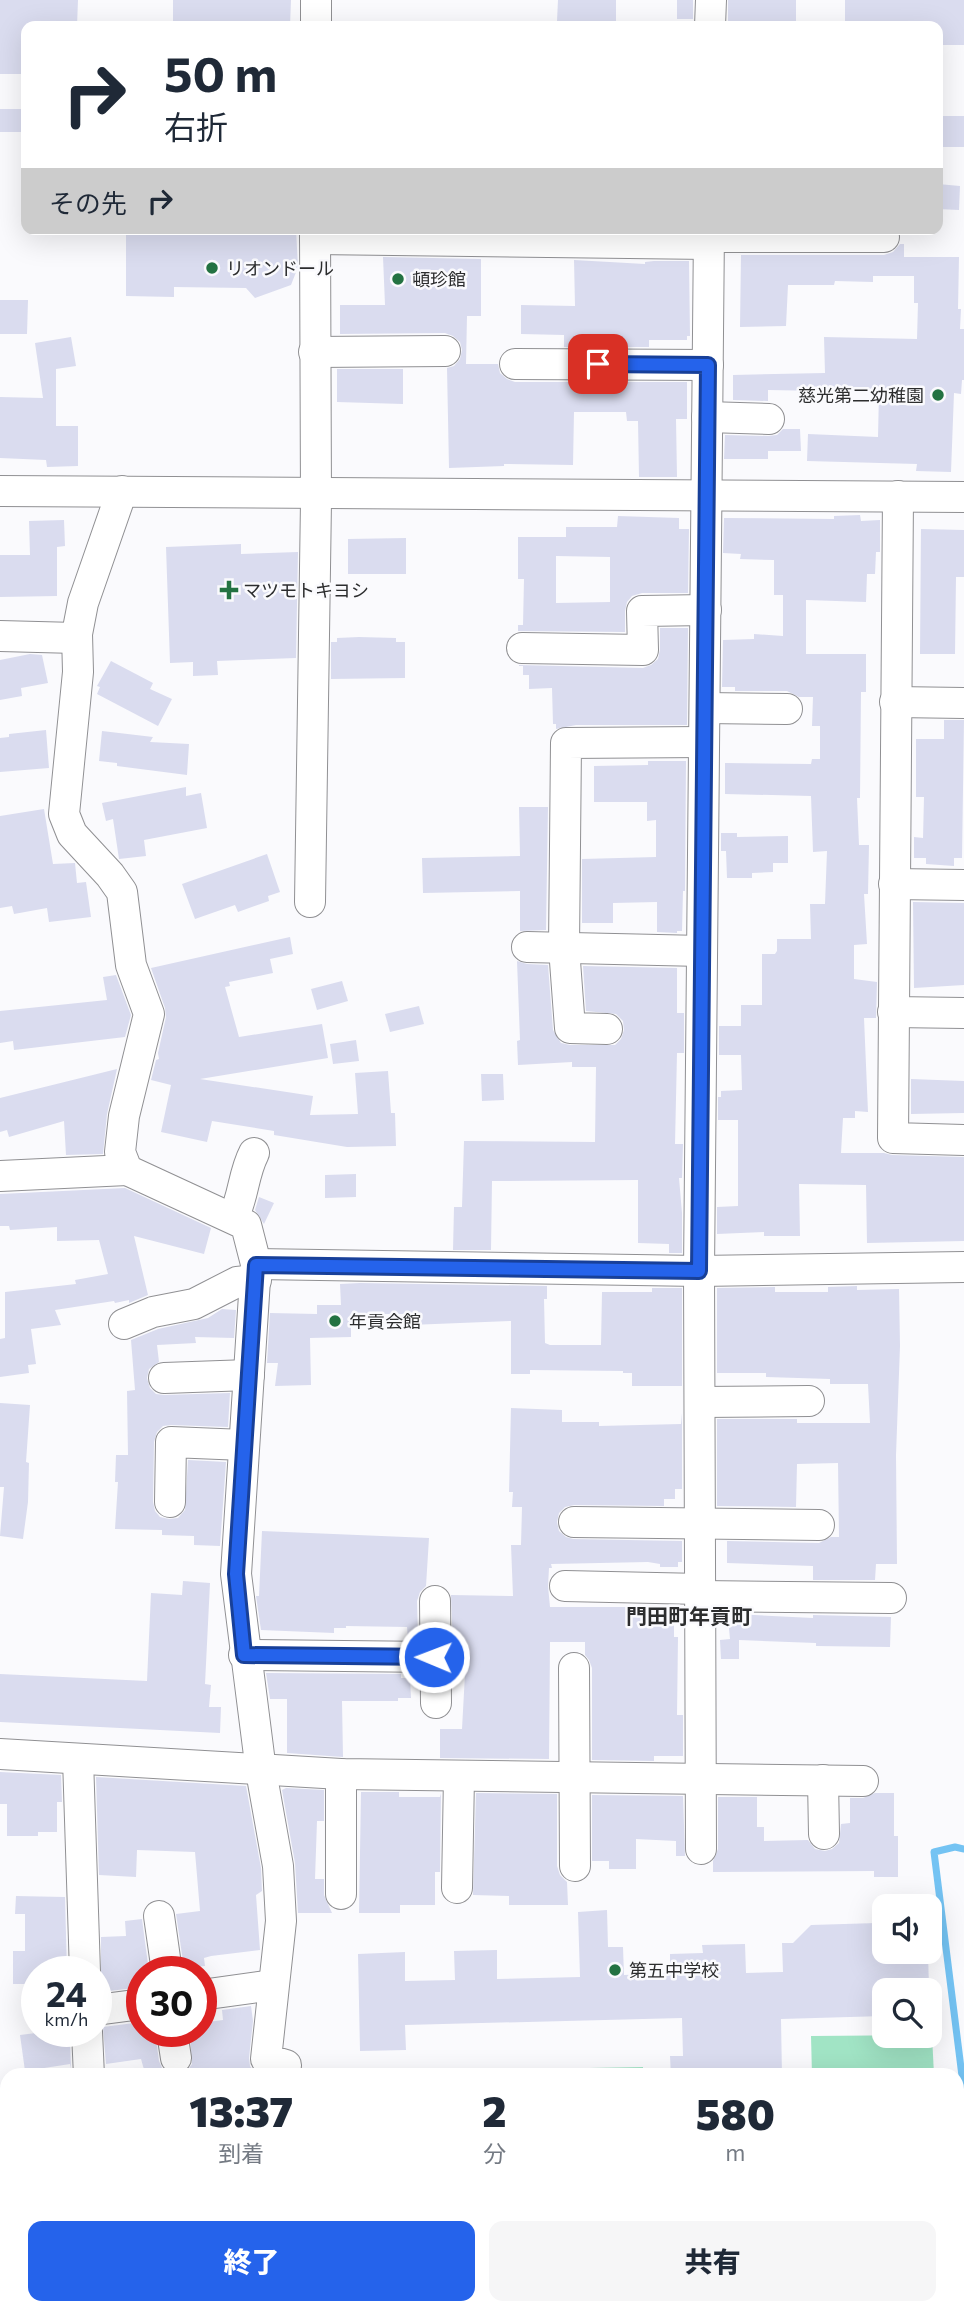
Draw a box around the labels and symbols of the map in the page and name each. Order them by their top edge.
place label: リオンドール [226,257,334,279]
marker: リオンドール [204,260,220,276]
place label: 頓珍館 [412,268,466,290]
marker: 頓珍館 [390,271,406,287]
pin [568,334,628,394]
place label: 慈光第二幼稚園 [798,384,924,406]
marker: 慈光第二幼稚園 [930,387,946,403]
place label: マツモトキヨシ [243,579,369,601]
marker: マツモトキヨシ [221,582,237,598]
place label: 年貢会館 [349,1310,421,1332]
marker: 年貢会館 [327,1313,343,1329]
district label: 門田町年貢町 [626,1603,752,1628]
position arrow [397,1620,471,1694]
speed limit sign: 30 [126,1956,217,2047]
place label: 第五中学校 [629,1959,719,1981]
marker: 第五中学校 [607,1962,623,1978]

